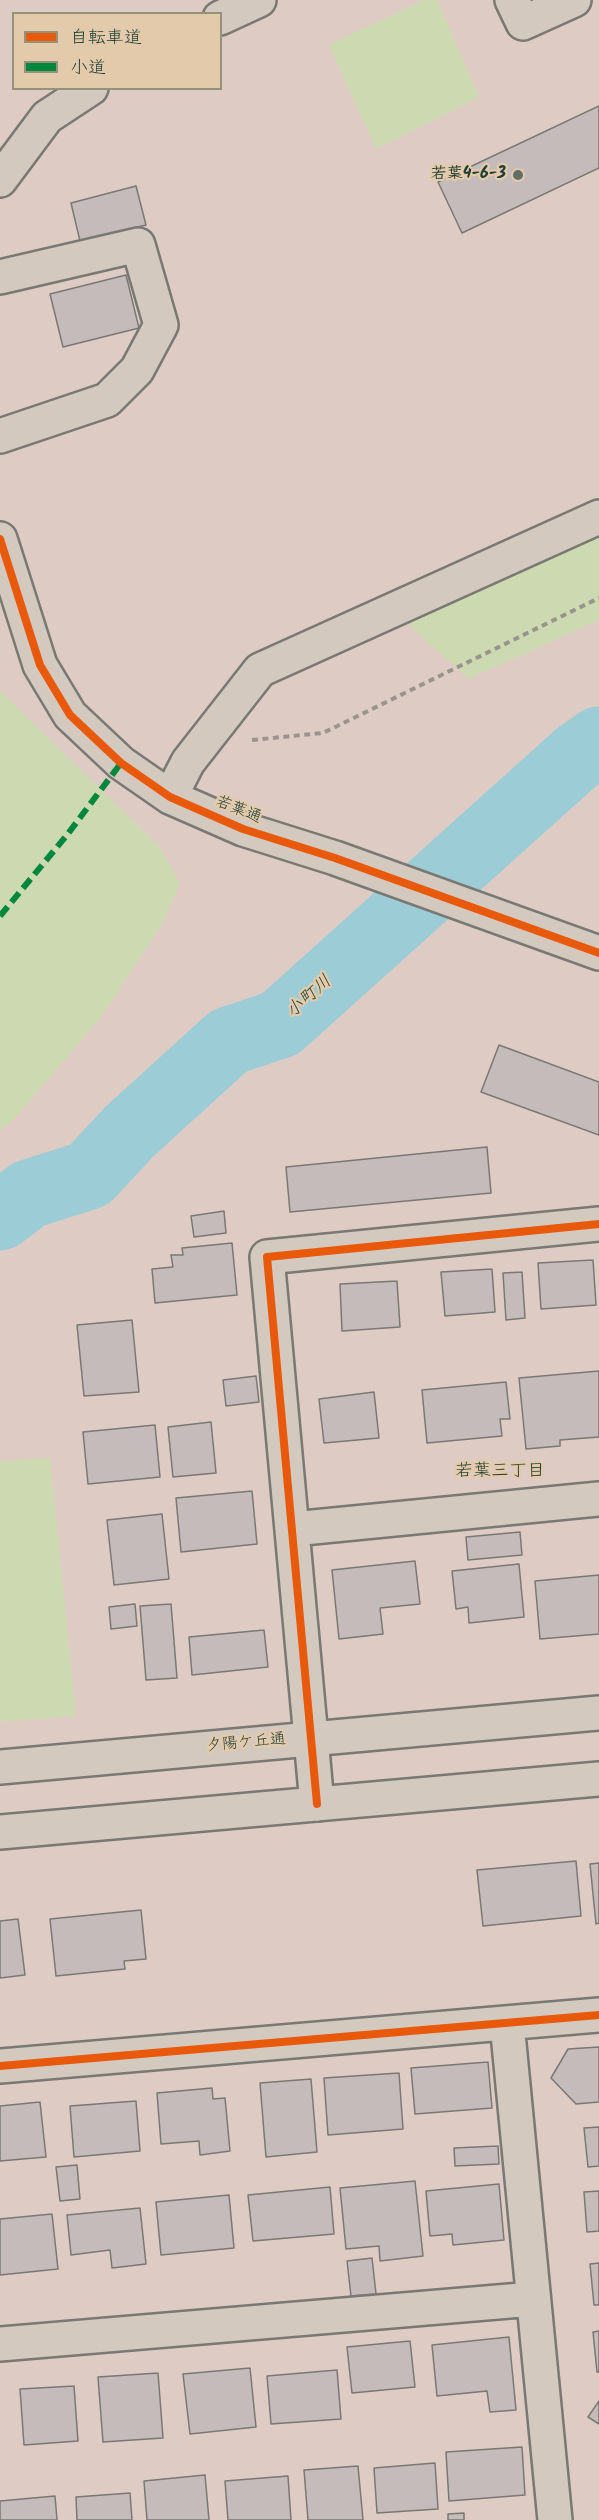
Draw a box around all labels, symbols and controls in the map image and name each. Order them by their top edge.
legend [12,12,222,90]
text: 自転車道 [70,24,142,53]
text: 小道 [70,54,106,83]
place label: 若葉4-6-3 [431,165,506,185]
marker: 若葉4-6-3 [511,168,525,182]
street label: 若葉通 [212,793,264,829]
water label: 小町川 [283,972,337,1024]
district label: 若葉三丁目 [455,1462,545,1484]
street label: 夕陽ケ丘通 [205,1731,287,1757]

